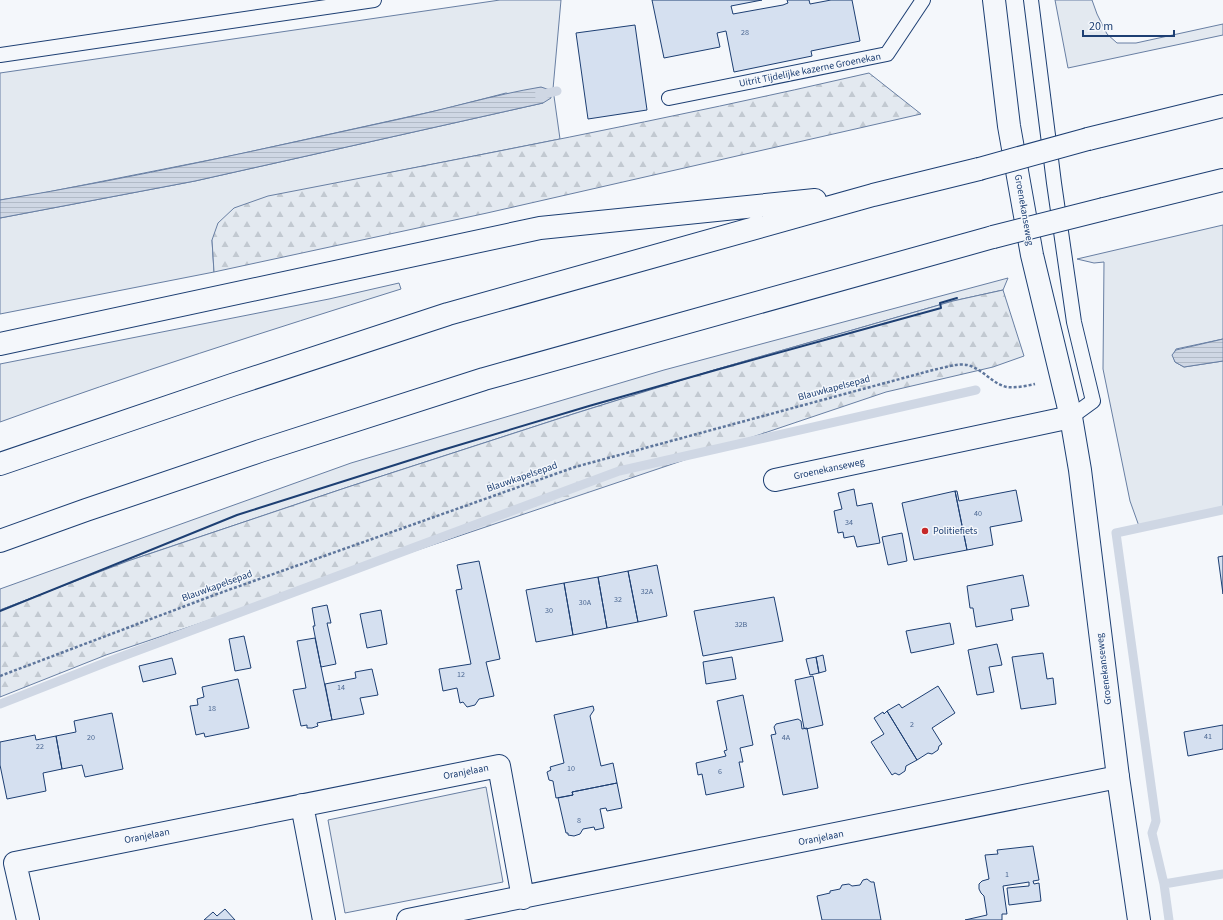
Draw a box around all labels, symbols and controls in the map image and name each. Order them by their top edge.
scale bar [1083,12,1174,38]
text: 20 m [1089,18,1113,35]
house number: 28 [741,27,749,38]
street label: Uitrit Tijdelijke kazerne Groenekan [738,49,882,91]
street label: Groenekanseweg [1011,173,1037,247]
street label: Blauwkapelsepad [796,372,872,404]
street label: Groenekanseweg [792,455,866,483]
street label: Blauwkapelsepad [485,458,559,496]
house number: 40 [974,508,982,519]
house number: 34 [845,517,853,528]
place label: Politiefiets [933,524,977,538]
marker: Politiefiets [920,526,930,536]
street label: Blauwkapelsepad [180,567,254,605]
house number: 32A [641,586,654,597]
house number: 32 [614,594,622,605]
house number: 30A [579,597,592,608]
house number: 30 [545,605,553,616]
house number: 32B [735,619,748,630]
street label: Groenekanseweg [1093,632,1115,706]
house number: 12 [457,669,465,680]
house number: 14 [337,682,345,693]
house number: 18 [208,703,216,714]
house number: 2 [910,719,914,730]
house number: 41 [1204,731,1212,742]
house number: 20 [87,732,95,743]
house number: 4A [782,732,791,743]
house number: 22 [36,741,44,752]
street label: Oranjelaan [442,761,490,783]
house number: 10 [567,763,575,774]
house number: 6 [718,766,722,777]
house number: 8 [577,815,581,826]
street label: Oranjelaan [123,825,171,847]
street label: Oranjelaan [797,827,845,849]
house number: 1 [1005,869,1009,880]

